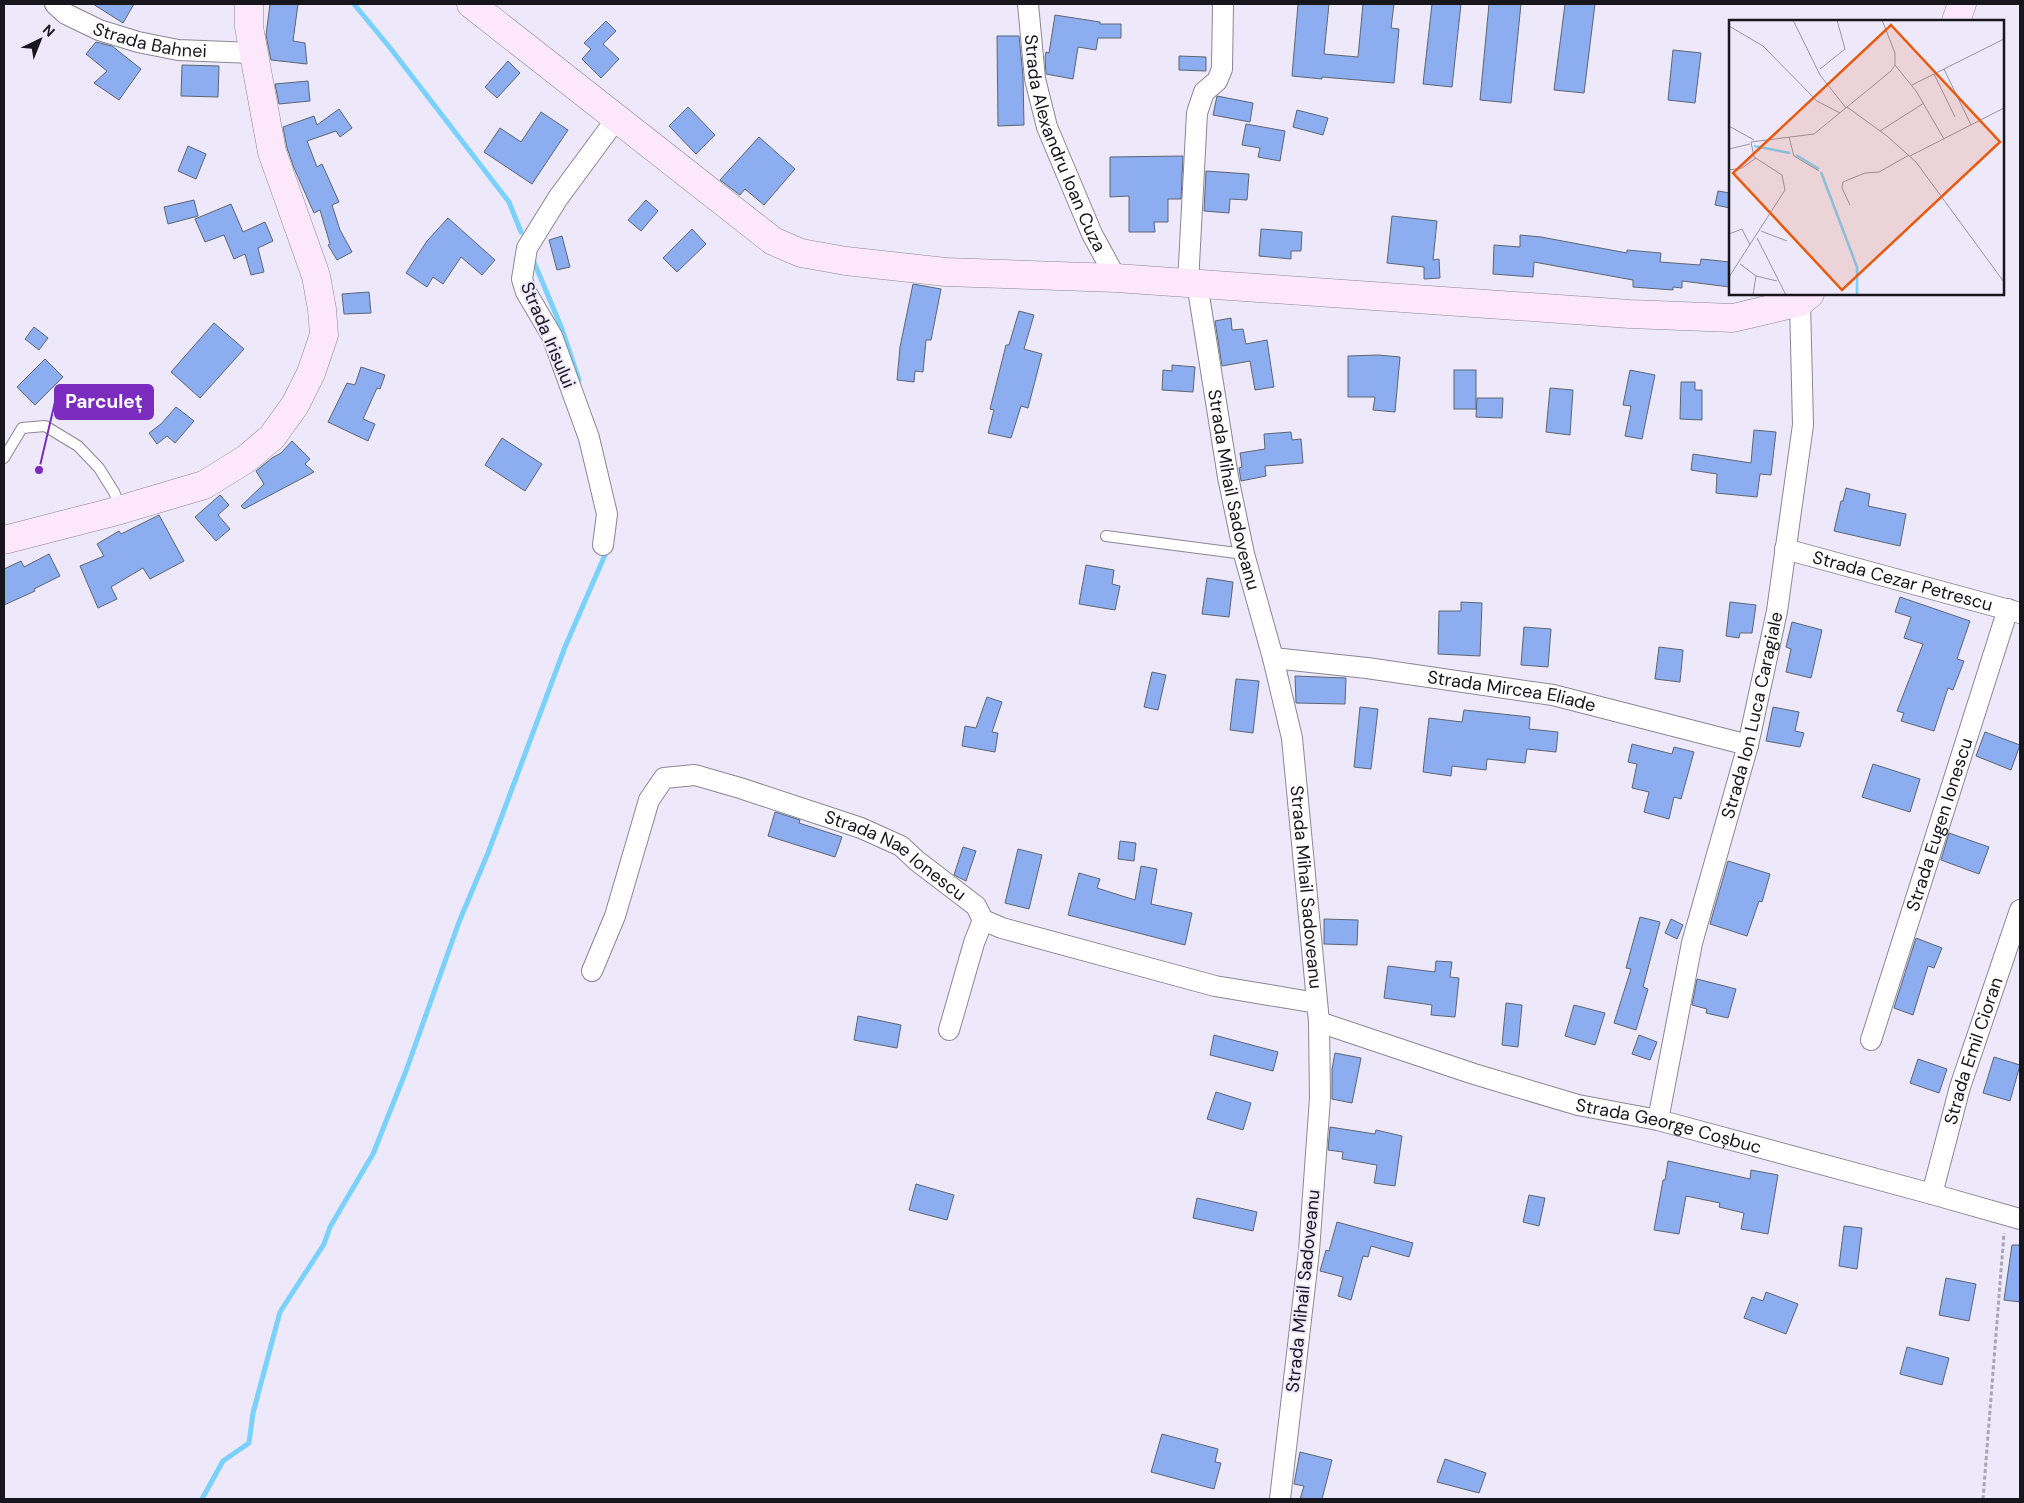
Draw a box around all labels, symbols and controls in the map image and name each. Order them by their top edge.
north arrow [15,15,65,65]
street label: Strada Bahnei [89,17,207,63]
text: N [39,20,59,41]
inset map [1729,20,2004,295]
street label: Strada Alexandru Ioan Cuza [1019,33,1111,256]
street label: Strada Irisului [515,278,581,392]
callout: Parculeț [55,385,153,419]
street label: Strada Mihail Sadoveanu [1202,388,1265,593]
text: Parculeț [65,389,143,414]
street label: Strada Cezar Petrescu [1810,545,1995,617]
street label: Strada Ion Luca Caragiale [1716,609,1789,822]
street label: Strada Mircea Eliade [1426,665,1598,718]
street label: Strada Eugen Ionescu [1901,735,1978,914]
street label: Strada Mihail Sadoveanu [1285,784,1328,990]
street label: Strada Nae Ionescu [821,805,971,906]
street label: Strada Emil Cioran [1939,974,2008,1127]
street label: Strada George Coșbuc [1574,1093,1764,1159]
street label: Strada Mihail Sadoveanu [1280,1188,1326,1394]

